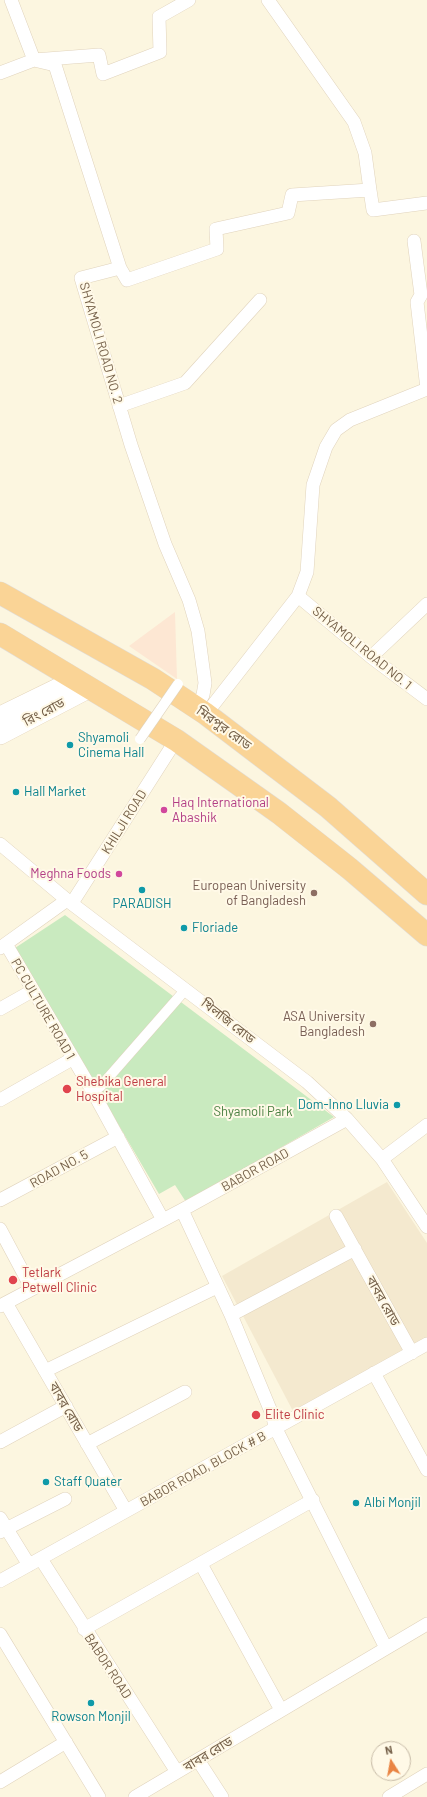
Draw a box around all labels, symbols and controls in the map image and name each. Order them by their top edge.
street label: SHYAMOLI ROAD NO. 2 [76,281,126,405]
street label: SHYAMOLI ROAD NO. 1 [309,603,415,693]
street label: রিং রোড [21,695,67,729]
street label: মিরপুর রোড [194,703,254,753]
place label: Shyamoli Cinema Hall [78,730,144,761]
marker: Shyamoli Cinema Hall [65,740,75,750]
place label: Hall Market [24,784,86,800]
marker: Hall Market [11,787,21,797]
street label: KHILJI ROAD [98,787,150,857]
place label: Haq International Abashik [172,795,269,826]
marker: Haq International Abashik [159,805,169,815]
place label: Meghna Foods [30,866,111,882]
marker: Meghna Foods [114,869,124,879]
place label: European University of Bangladesh [193,878,306,909]
marker: PARADISH [137,885,147,895]
marker: European University of Bangladesh [309,888,319,898]
place label: PARADISH [112,896,172,912]
place label: Floriade [192,920,238,936]
marker: Floriade [179,923,189,933]
street label: PC CULTURE ROAD 1 [8,956,78,1062]
street label: খিলজি রোড [198,995,258,1047]
place label: ASA University Bangladesh [283,1009,365,1040]
marker: ASA University Bangladesh [368,1019,378,1029]
place label: Shebika General Hospital [76,1074,167,1105]
marker: Shebika General Hospital [61,1083,73,1095]
place label: Dom-Inno Lluvia [298,1097,389,1113]
marker: Dom-Inno Lluvia [392,1100,402,1110]
park label: Shyamoli Park [213,1104,293,1120]
street label: BABOR ROAD [219,1145,291,1195]
street label: ROAD NO. 5 [27,1147,91,1191]
place label: Tetlark Petwell Clinic [22,1265,97,1296]
street label: বাবর রোড [363,1273,403,1329]
marker: Tetlark Petwell Clinic [7,1274,19,1286]
street label: বাবর রোড [46,1380,86,1434]
place label: Elite Clinic [265,1407,325,1423]
marker: Elite Clinic [250,1409,262,1421]
street label: BABOR ROAD, BLOCK # B [137,1428,269,1510]
place label: Staff Quater [54,1474,122,1490]
marker: Staff Quater [41,1477,51,1487]
place label: Albi Monjil [364,1495,421,1511]
marker: Albi Monjil [351,1498,361,1508]
street label: BABOR ROAD [81,1631,135,1701]
marker: Rowson Monjil [86,1698,96,1708]
place label: Rowson Monjil [51,1709,131,1725]
street label: বাবর রোড [181,1733,235,1775]
north arrow [371,1741,411,1781]
text: N [384,1743,394,1757]

